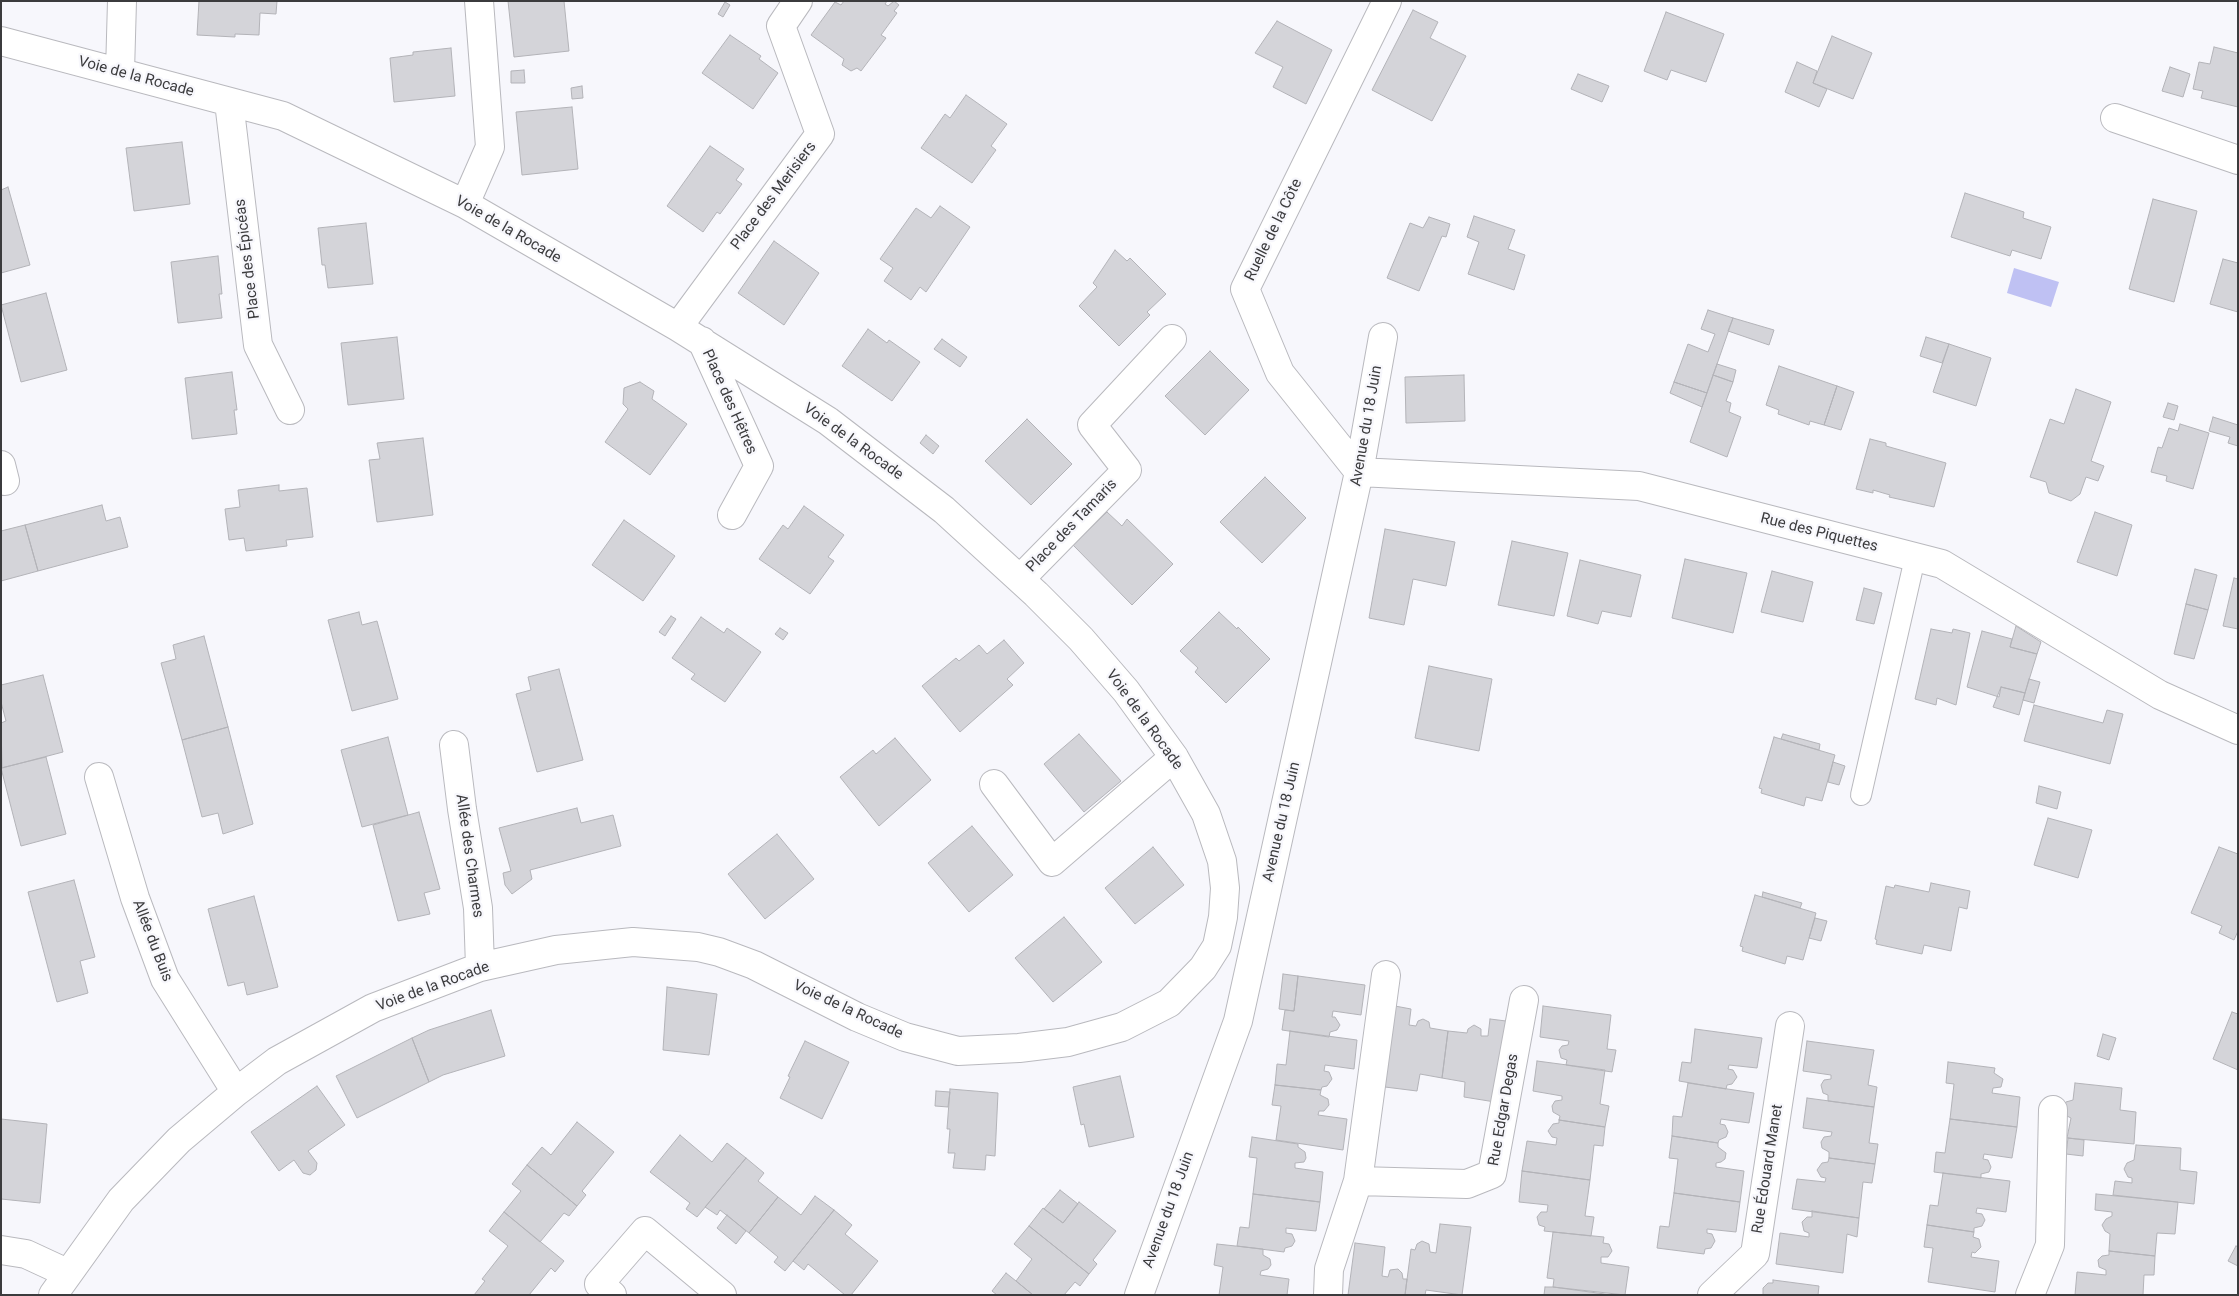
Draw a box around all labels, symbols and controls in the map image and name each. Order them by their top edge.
street label: Voie de la Rocade [76,53,196,101]
street label: Place des Merisiers [728,138,820,254]
street label: Ruelle de la Côte [1242,176,1306,284]
street label: Voie de la Rocade [452,192,564,268]
street label: Place des Épicéas [232,198,264,320]
street label: Place des Hêtres [698,347,760,457]
street label: Avenue du 18 Juin [1348,364,1386,488]
street label: Voie de la Rocade [800,400,906,484]
street label: Place des Tamaris [1023,476,1121,576]
street label: Rue des Piquettes [1758,510,1880,556]
street label: Voie de la Rocade [1102,667,1186,773]
street label: Avenue du 18 Juin [1259,760,1305,884]
street label: Allée des Charmes [451,793,487,919]
street label: Allée du Buis [128,898,176,984]
street label: Voie de la Rocade [374,958,492,1016]
street label: Voie de la Rocade [790,977,906,1043]
street label: Rue Edgar Degas [1485,1053,1523,1167]
street label: Rue Édouard Manet [1749,1103,1787,1235]
street label: Avenue du 18 Juin [1140,1149,1198,1271]

